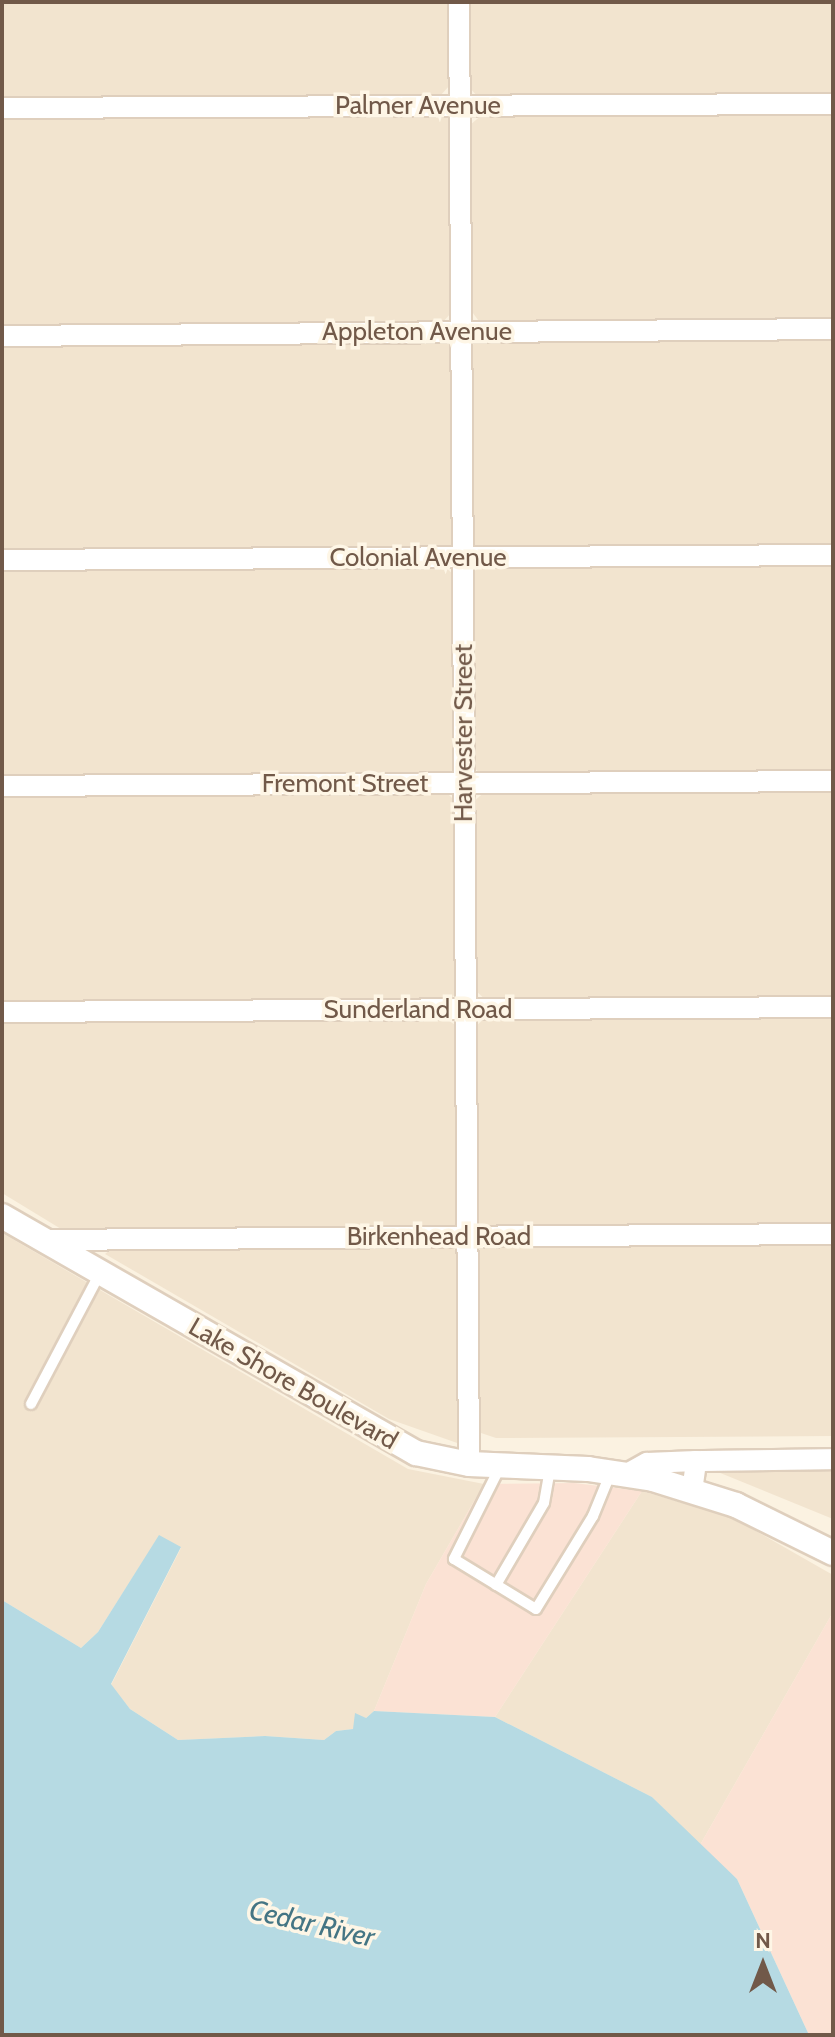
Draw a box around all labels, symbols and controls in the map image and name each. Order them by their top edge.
street label: Palmer Avenue [335,90,501,122]
street label: Appleton Avenue [322,316,512,348]
street label: Colonial Avenue [329,542,507,574]
street label: Harvester Street [448,644,480,822]
street label: Fremont Street [262,768,428,800]
street label: Sunderland Road [324,994,512,1026]
street label: Birkenhead Road [347,1221,531,1253]
street label: Lake Shore Boulevard [183,1311,403,1457]
water label: Cedar River [246,1892,378,1954]
north arrow [723,1925,803,2005]
text: N [755,1927,771,1954]

